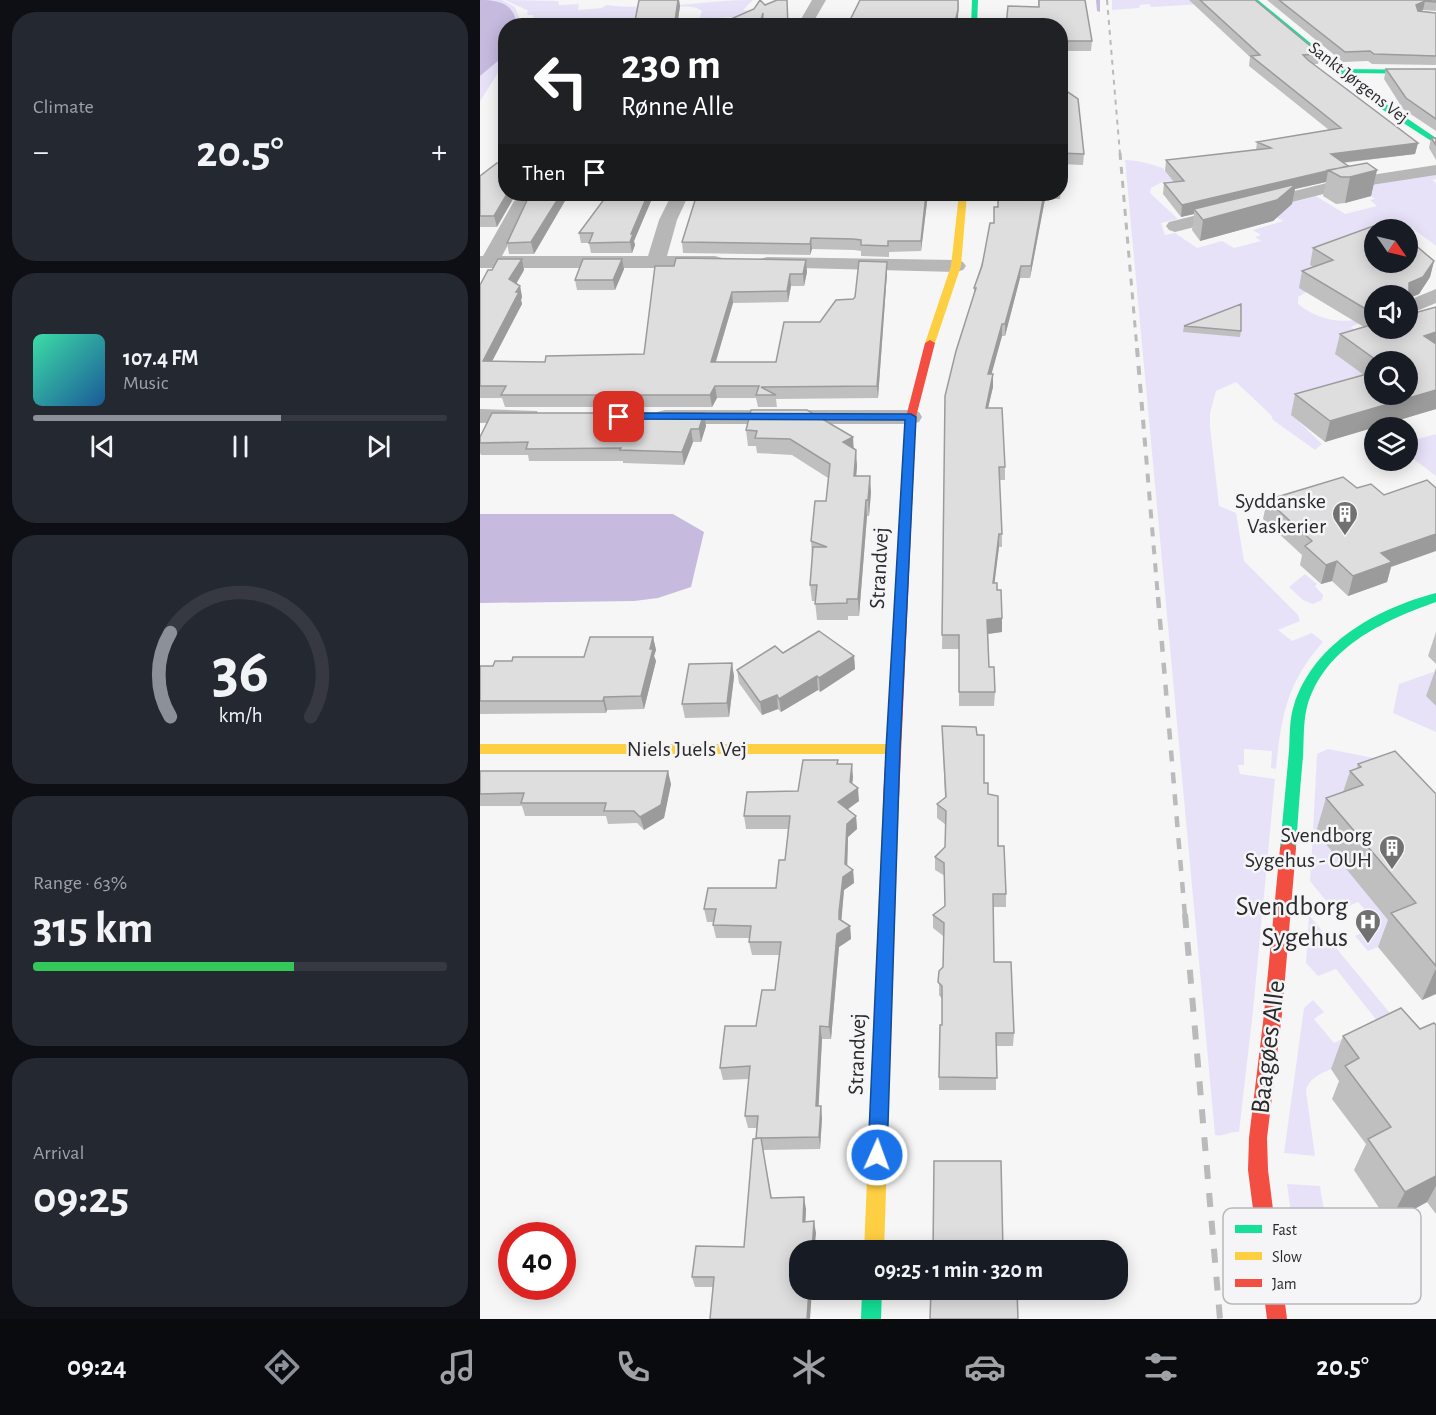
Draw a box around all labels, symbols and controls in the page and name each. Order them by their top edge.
street label: Sankt Jørgens Vej [1305,39,1411,127]
icon: left [522,42,600,120]
text: 230 m [621,44,721,86]
text: Rønne Alle [621,93,734,120]
text: Climate [33,97,94,117]
text: 20.5° [196,130,284,175]
text: − [33,136,49,169]
text: + [431,136,447,169]
icon: arrive [578,156,611,189]
text: Then [522,162,566,184]
north arrow [1364,219,1418,273]
map controls [1364,219,1418,471]
button: sound [1364,285,1418,339]
text: 107.4 FM [123,347,199,369]
button: search [1364,351,1418,405]
text: Music [123,373,169,393]
pin [593,391,644,442]
icon: arrive [602,400,635,433]
button: layers [1364,417,1418,471]
icon: previous [86,430,119,463]
icon: pause [224,430,257,463]
icon: next [362,430,395,463]
place label: Syddanske Vaskerier [1235,490,1326,537]
building icon: Syddanske Vaskerier [1330,499,1360,537]
street label: Strandvej [866,527,892,609]
text: 36 [211,641,269,703]
text: km/h [218,705,262,726]
street label: Niels Juels Vej [627,738,747,760]
place label: Svendborg Sygehus - OUH [1245,824,1372,871]
building icon: Svendborg Sygehus - OUH [1377,833,1407,871]
text: Range · 63% [33,873,127,893]
place label: Svendborg Sygehus [1236,893,1349,952]
text: 315 km [33,906,153,951]
hospital icon: Svendborg Sygehus [1353,907,1383,945]
street label: Baagøes Alle [1246,979,1290,1115]
street label: Strandvej [845,1013,869,1095]
position arrow [845,1123,909,1187]
text: Arrival [33,1143,84,1163]
text: 09:25 [33,1176,129,1221]
legend [1223,1208,1421,1304]
speed limit sign: 40 [498,1222,576,1300]
text: Fast [1272,1222,1297,1238]
text: Slow [1272,1249,1302,1265]
text: 09:25 · 1 min · 320 m [874,1259,1043,1281]
text: Jam [1272,1276,1297,1292]
icon: directions [261,1346,303,1388]
icon: music [437,1346,479,1388]
icon: phone [612,1346,654,1388]
icon: climate [788,1346,830,1388]
icon: car [964,1346,1006,1388]
icon: filters [1140,1346,1182,1388]
text: 09:24 [67,1353,127,1380]
text: 20.5° [1316,1353,1369,1380]

